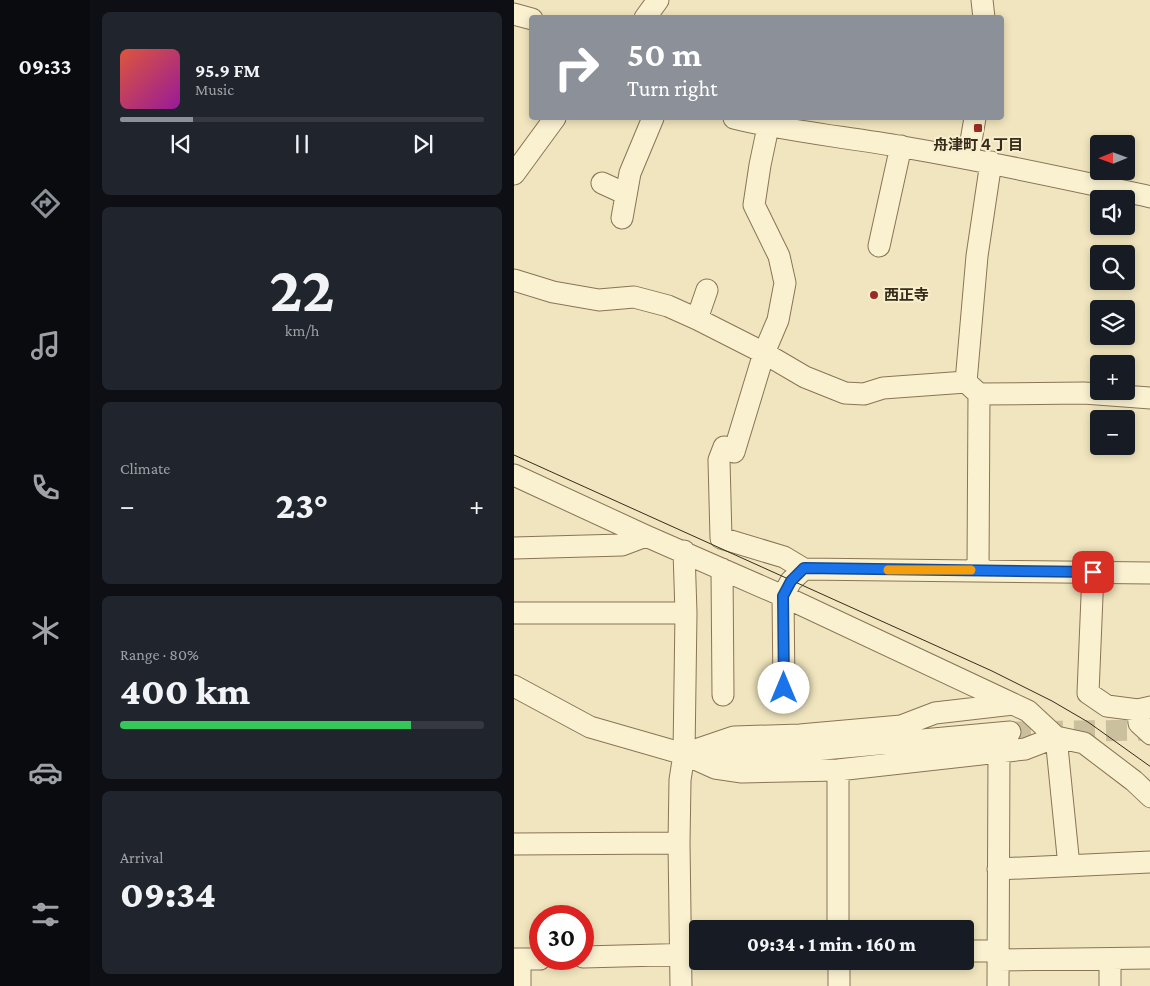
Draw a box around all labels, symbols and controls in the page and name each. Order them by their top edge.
icon: right [544,35,609,100]
text: 50 m [627,35,702,74]
text: 09:33 [19,54,71,79]
text: 95.9 FM [195,60,260,81]
text: Turn right [627,76,718,101]
text: Music [195,81,234,98]
marker: 舟津町４丁目 [972,122,984,134]
icon: previous [167,130,195,158]
icon: pause [288,130,316,158]
icon: next [409,130,437,158]
north arrow [1090,135,1135,180]
map controls [1090,135,1135,455]
place label: 舟津町４丁目 [933,137,1023,153]
icon: directions [28,186,63,221]
button: sound [1090,190,1135,235]
button: search [1090,245,1135,290]
text: 22 [269,253,335,325]
place label: 西正寺 [884,287,929,303]
marker: 西正寺 [868,289,880,301]
button: layers [1090,300,1135,345]
text: km/h [285,322,319,339]
icon: music [28,328,63,363]
button: + [1090,355,1135,400]
button: − [1090,410,1135,455]
text: Climate [120,460,170,477]
icon: phone [28,470,63,505]
text: 23° [275,484,329,526]
text: − [120,490,135,521]
text: + [469,490,484,521]
pin [1072,551,1114,593]
icon: arrive [1079,558,1107,586]
icon: climate [28,613,63,648]
text: Range · 80% [120,646,199,663]
position arrow [757,661,809,713]
text: 400 km [120,670,250,712]
icon: car [28,755,63,790]
text: Arrival [120,849,164,866]
text: 09:34 [120,873,216,915]
icon: filters [28,897,63,932]
speed limit sign: 30 [529,905,594,970]
text: 09:34 · 1 min · 160 m [747,934,916,955]

